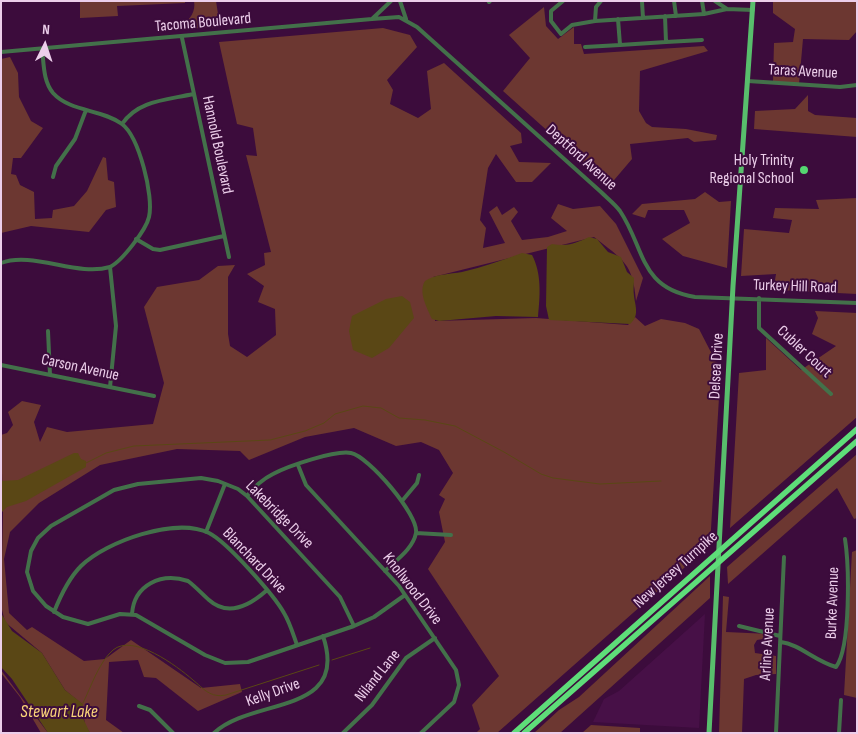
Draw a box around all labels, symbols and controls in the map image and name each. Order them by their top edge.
street label: Tacoma Boulevard [154,9,252,37]
north arrow [20,20,70,70]
text: N [42,21,50,38]
street label: Taras Avenue [768,61,838,83]
street label: Hannold Boulevard [197,94,237,196]
street label: Deptford Avenue [541,121,621,195]
place label: Holy Trinity Regional School [709,151,794,189]
marker: Holy Trinity Regional School [798,164,810,176]
street label: Turkey Hill Road [753,276,837,298]
street label: Cubler Court [773,322,835,382]
street label: Delsea Drive [706,332,728,400]
street label: Carson Avenue [39,350,121,386]
street label: Lakebridge Drive [241,477,317,553]
street label: Blanchard Drive [218,524,290,598]
street label: New Jersey Turnpike [630,527,722,613]
street label: Knollwood Drive [378,549,446,629]
street label: Burke Avenue [822,567,844,639]
street label: Arline Avenue [757,607,779,681]
street label: Niland Lane [351,646,405,706]
street label: Kelly Drive [243,674,303,712]
water label: Stewart Lake [20,701,98,723]

